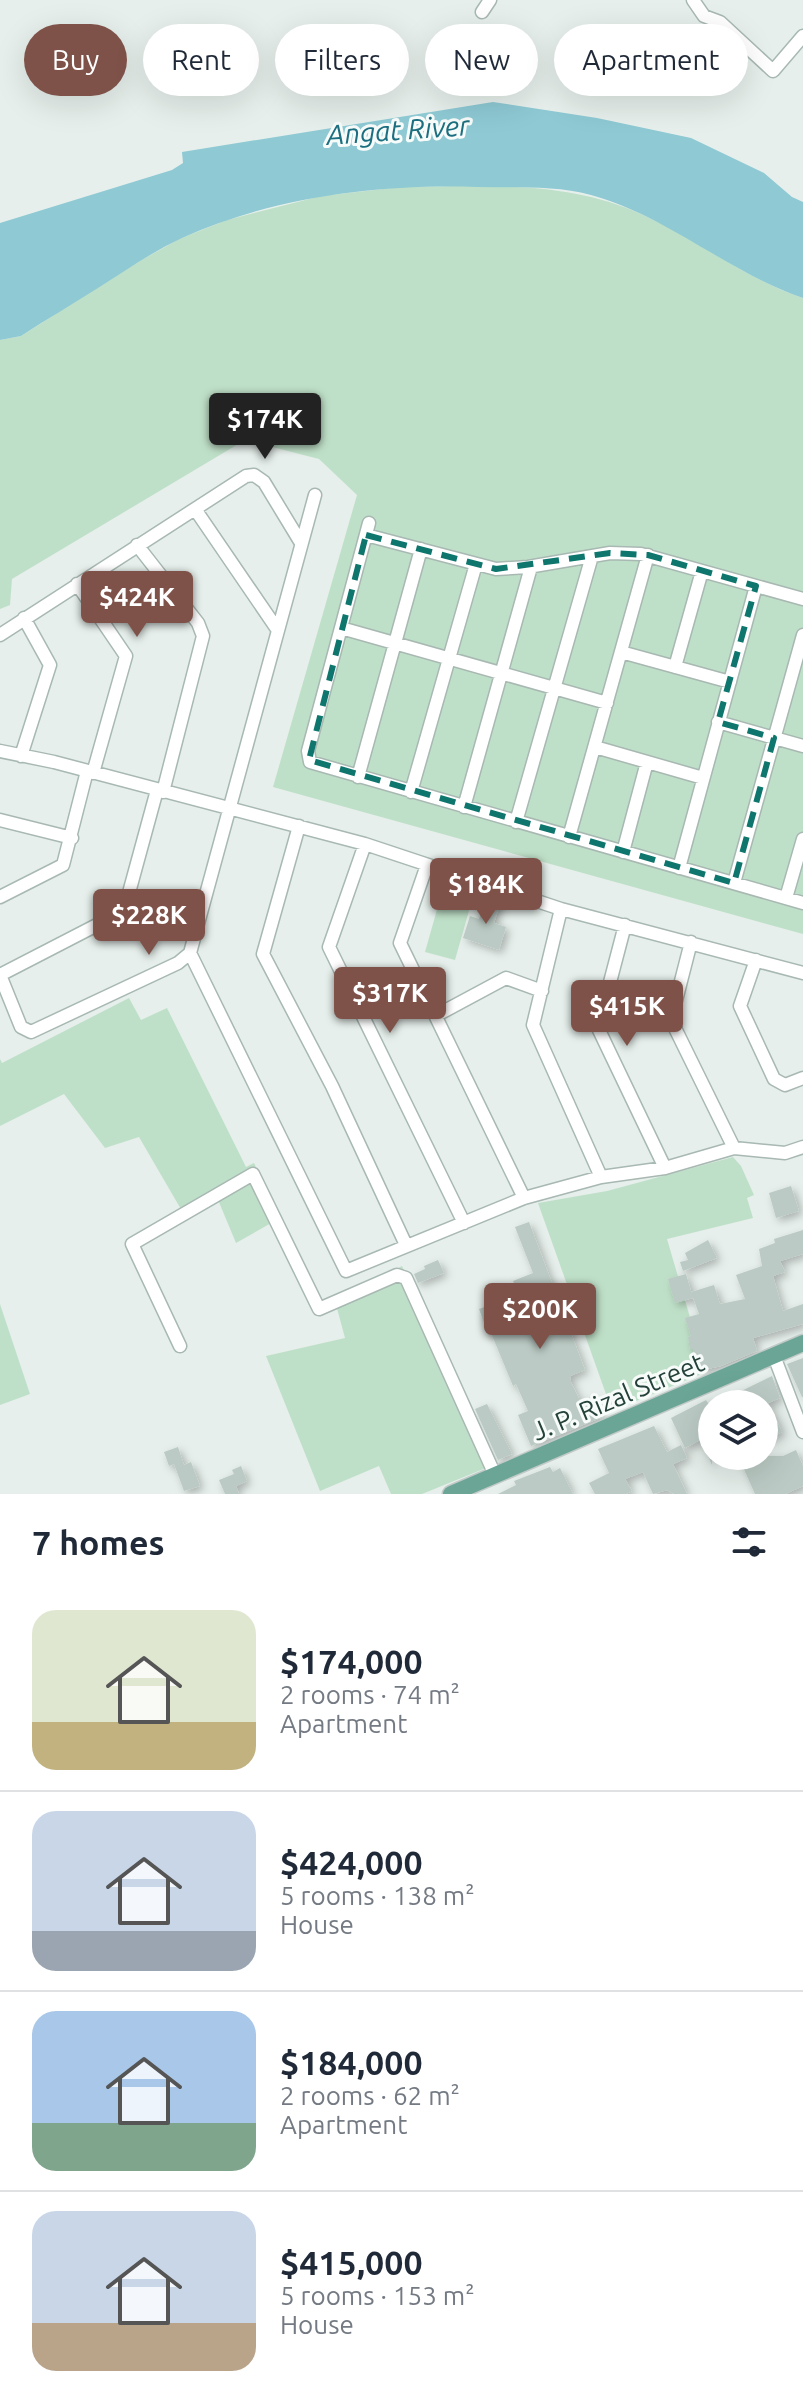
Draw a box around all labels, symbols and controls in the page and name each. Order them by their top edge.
chip: Buy [24,24,127,96]
chip: Rent [143,24,259,96]
chip: Filters [275,24,409,96]
chip: New [425,24,538,96]
chip: Apartment [554,24,748,96]
water label: Angat River [323,109,472,150]
pin: $174K [209,393,321,461]
text: $174K [227,404,303,433]
pin: $424K [81,571,193,639]
text: $424K [99,582,175,611]
pin: $184K [430,858,542,926]
text: $184K [448,869,524,898]
pin: $228K [93,889,205,957]
text: $228K [111,900,187,929]
pin: $317K [334,967,446,1035]
text: $317K [352,978,428,1007]
pin: $415K [571,980,683,1048]
text: $415K [589,991,665,1020]
pin: $200K [484,1283,596,1351]
text: $200K [502,1294,578,1323]
street label: J. P. Rizal Street [527,1347,708,1446]
map controls [698,1390,778,1470]
button: layers [698,1390,778,1470]
icon: filters [727,1520,771,1564]
text: 7 homes [32,1523,165,1561]
icon: home [96,1642,192,1738]
text: $174,000 [280,1642,423,1680]
text: 2 rooms · 74 m² [280,1680,460,1709]
text: Apartment [280,1709,407,1738]
icon: home [96,1843,192,1939]
text: $424,000 [280,1843,423,1881]
text: 5 rooms · 138 m² [280,1881,475,1910]
text: House [280,1910,354,1939]
icon: home [96,2043,192,2139]
text: $184,000 [280,2043,423,2081]
text: 2 rooms · 62 m² [280,2081,460,2110]
text: Apartment [280,2110,407,2139]
icon: home [96,2243,192,2339]
text: $415,000 [280,2243,423,2281]
text: 5 rooms · 153 m² [280,2281,475,2310]
text: House [280,2310,354,2339]

